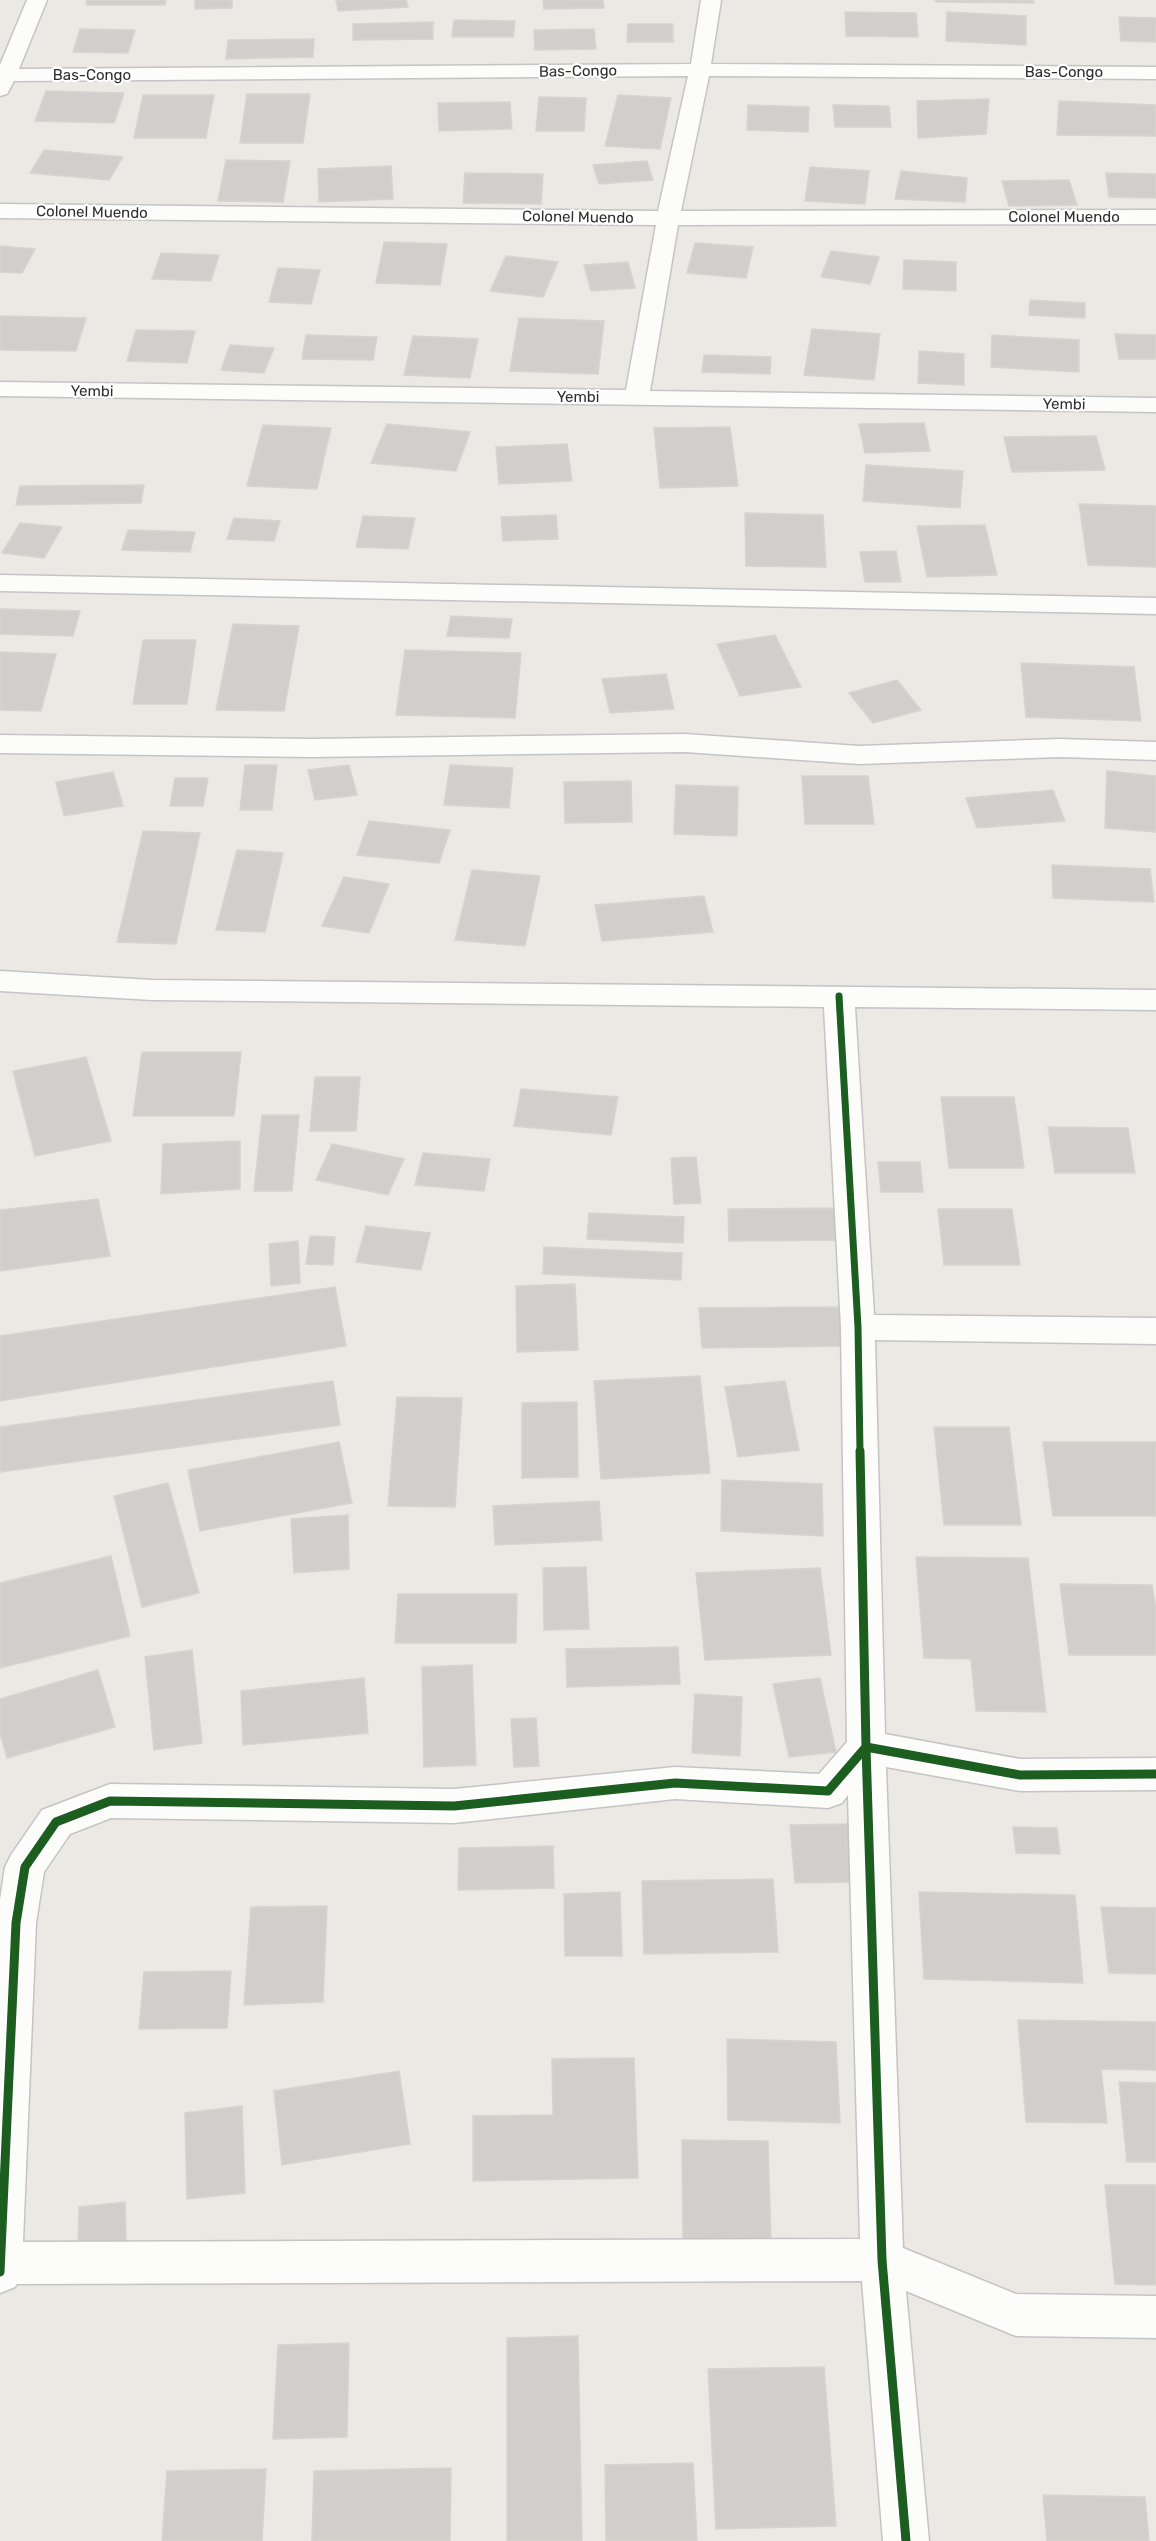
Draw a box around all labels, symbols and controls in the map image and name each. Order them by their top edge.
street label: Bas-Congo [539,61,617,81]
street label: Bas-Congo [1025,63,1103,81]
street label: Bas-Congo [53,66,131,84]
street label: Colonel Muendo [36,202,148,222]
street label: Colonel Muendo [522,207,634,227]
street label: Colonel Muendo [1008,208,1120,226]
street label: Yembi [70,382,114,400]
street label: Yembi [557,388,599,406]
street label: Yembi [1042,395,1086,413]

